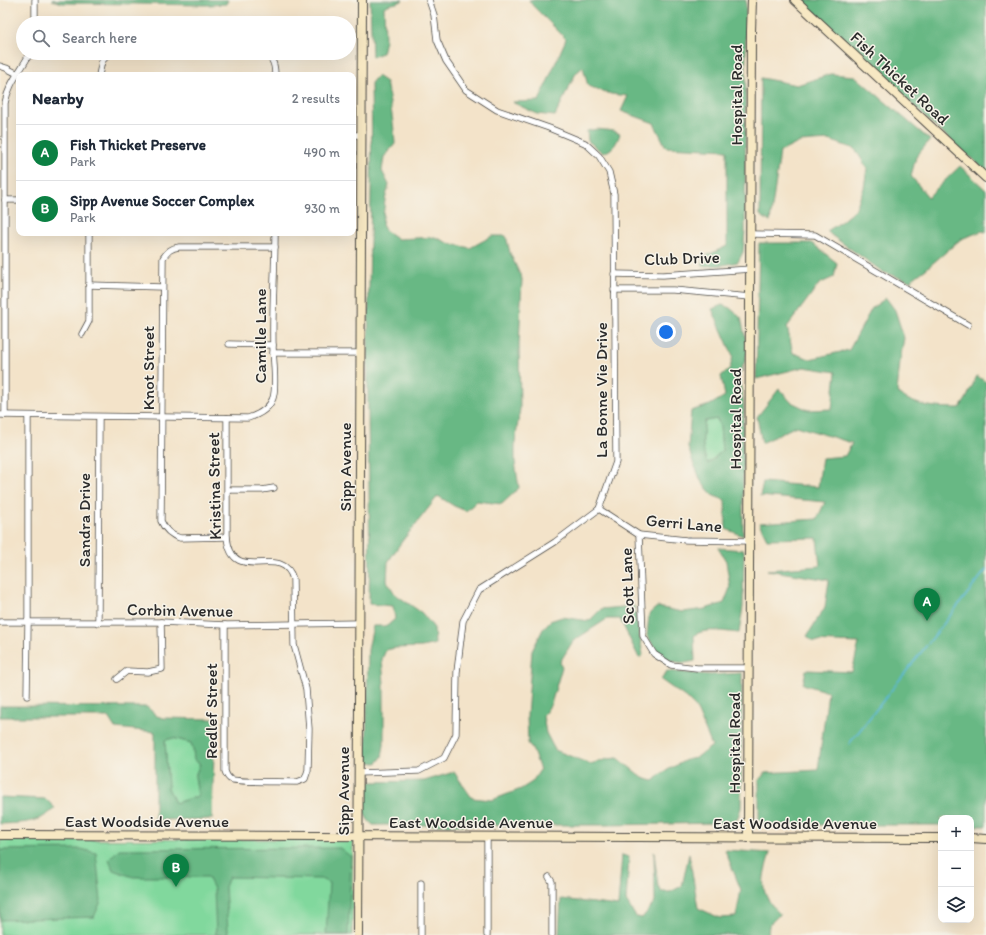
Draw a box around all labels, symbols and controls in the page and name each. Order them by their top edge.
search box [16,16,356,60]
icon: search [30,27,52,49]
street label: Fish Thicket Road [846,27,954,129]
text: Search here [62,29,137,47]
street label: Hospital Road [726,45,746,145]
text: Nearby [32,88,84,108]
text: 2 results [292,91,340,106]
text: Fish Thicket Preserve [70,136,206,154]
text: A [41,145,49,160]
text: 490 m [304,145,340,160]
text: Park [70,154,96,169]
text: Sipp Avenue Soccer Complex [70,192,254,210]
text: B [41,201,49,216]
text: 930 m [304,201,340,216]
text: Park [70,210,96,225]
street label: Club Drive [644,247,720,269]
street label: Camille Lane [250,288,270,384]
street label: La Bonne Vie Drive [591,322,611,458]
your location [656,322,676,342]
street label: Knot Street [138,325,158,410]
street label: Hospital Road [725,369,745,469]
street label: Sipp Avenue [335,422,355,512]
street label: Kristina Street [203,432,225,540]
street label: Sandra Drive [74,473,94,567]
street label: Gerri Lane [645,510,723,536]
street label: Scott Lane [616,547,638,625]
pin: A [914,588,940,621]
street label: Corbin Avenue [127,599,233,621]
street label: Redlef Street [201,663,221,759]
street label: Hospital Road [724,693,744,793]
street label: Sipp Avenue [333,746,353,836]
street label: East Woodside Avenue [65,811,229,831]
street label: East Woodside Avenue [389,812,553,832]
street label: East Woodside Avenue [713,813,877,833]
map controls [938,815,974,923]
button: + [938,815,974,851]
button: − [938,851,974,887]
pin: B [163,854,189,887]
button: layers [938,887,974,923]

